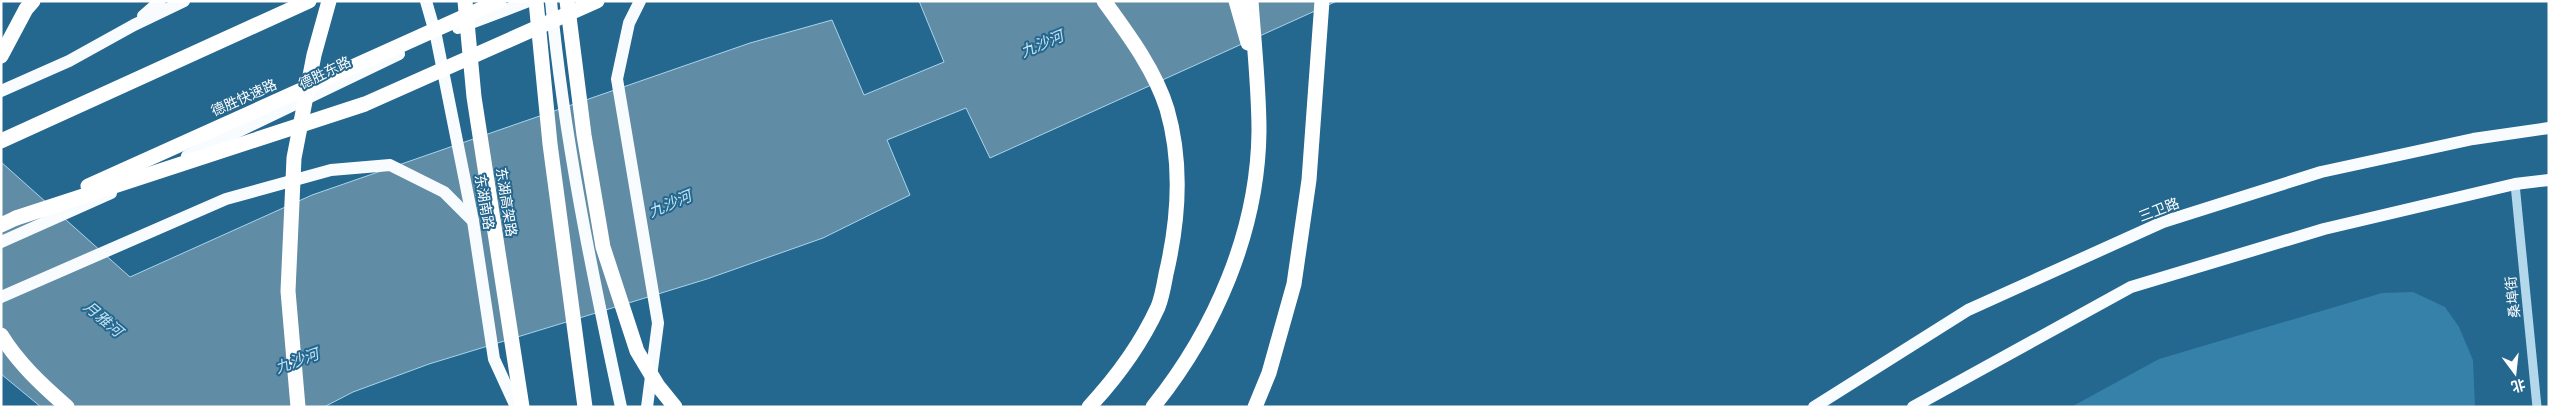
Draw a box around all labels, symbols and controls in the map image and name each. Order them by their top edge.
water label: 九沙河 [1018,26,1069,61]
street label: 德胜东路 [296,53,354,93]
street label: 德胜快速路 [209,76,279,120]
street label: 东湖高架路 [492,166,520,238]
street label: 东湖南路 [471,173,497,231]
water label: 九沙河 [646,186,697,221]
street label: 三卫路 [2136,195,2182,225]
street label: 桑埠街 [2502,275,2524,319]
water label: 月雅河 [80,298,128,342]
water label: 九沙河 [273,344,324,377]
north arrow [2490,348,2540,398]
text: 北 [2509,375,2527,395]

